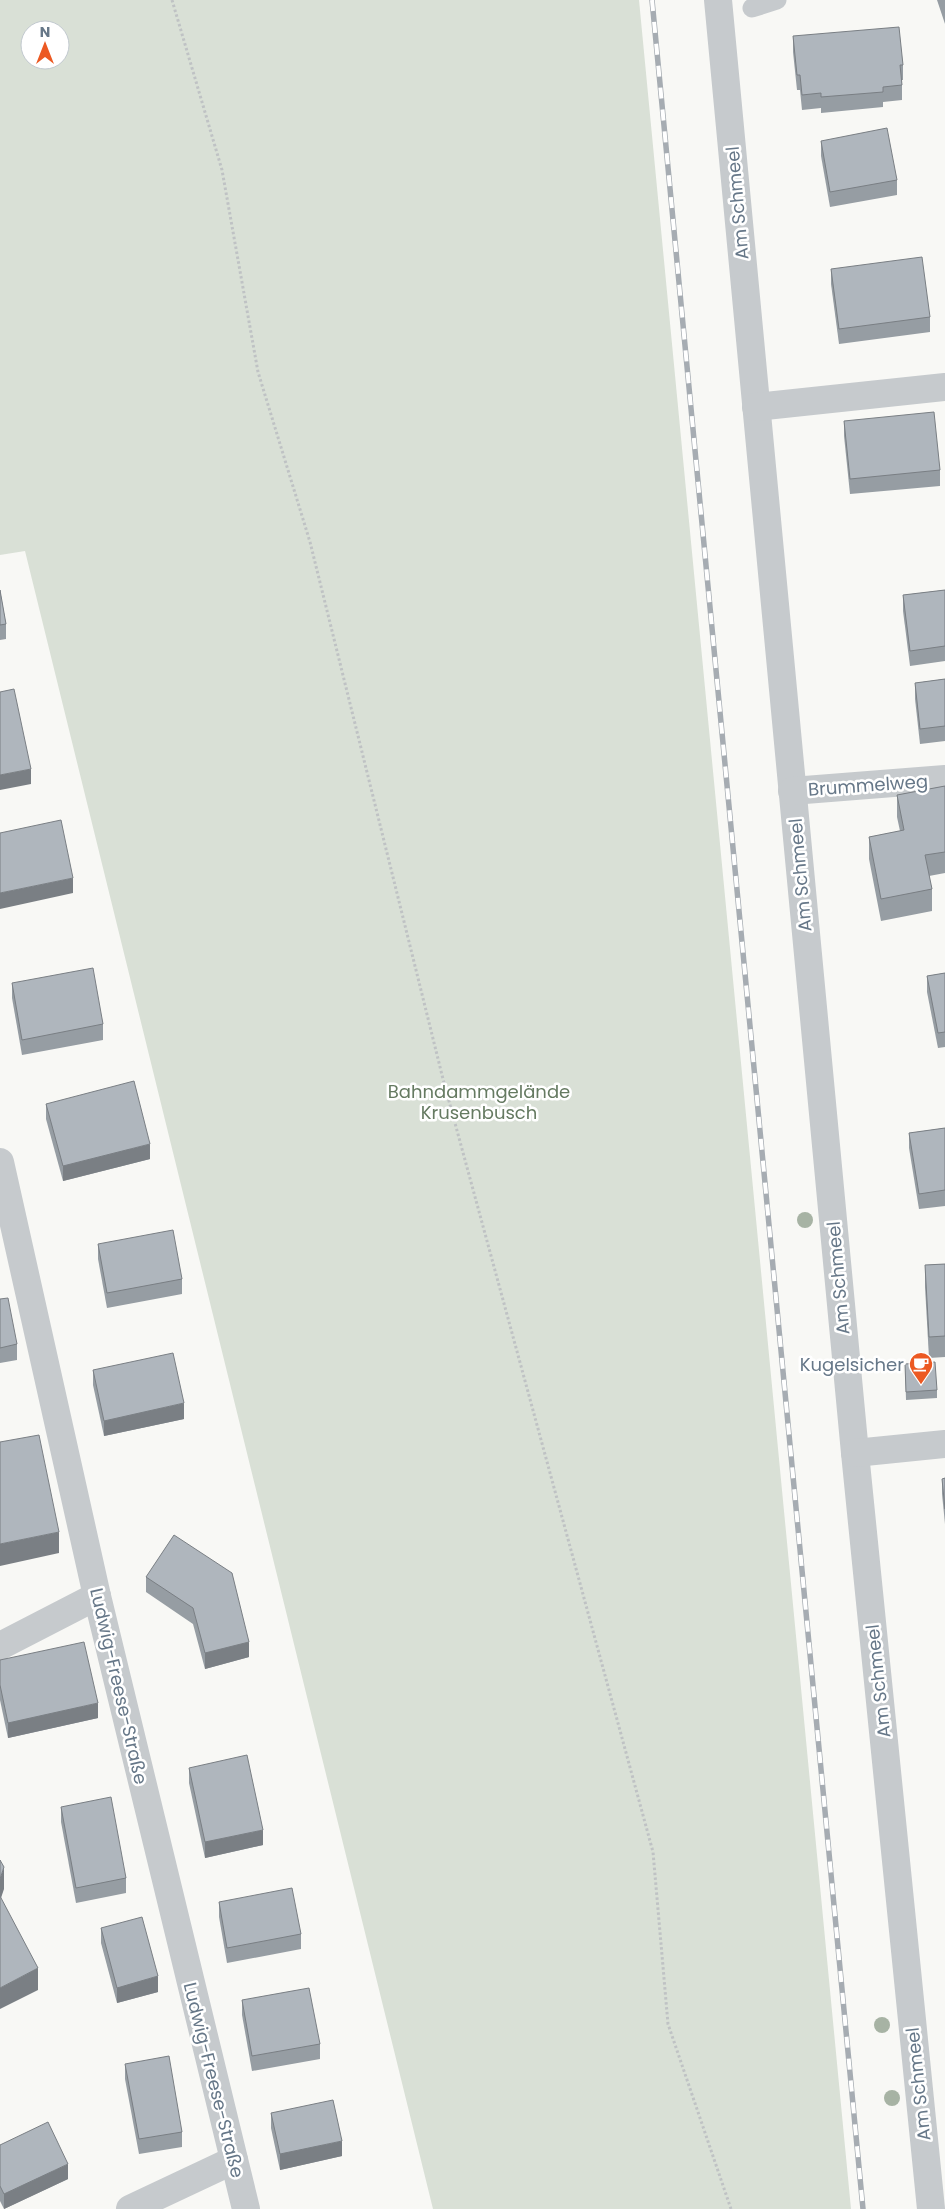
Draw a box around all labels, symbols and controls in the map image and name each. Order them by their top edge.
north arrow [20,20,70,70]
text: N [40,22,50,42]
street label: Am Schmeel [720,145,754,261]
street label: Brummelweg [807,768,929,802]
street label: Am Schmeel [783,817,817,933]
park label: Bahndammgelände Krusenbusch [388,1079,570,1125]
street label: Am Schmeel [821,1220,855,1336]
cafe icon: Kugelsicher [908,1351,934,1385]
place label: Kugelsicher [800,1352,904,1377]
street label: Ludwig-Freese-Straße [84,1585,154,1787]
street label: Am Schmeel [860,1623,896,1739]
street label: Ludwig-Freese-Straße [178,1980,250,2180]
street label: Am Schmeel [900,2026,936,2142]

